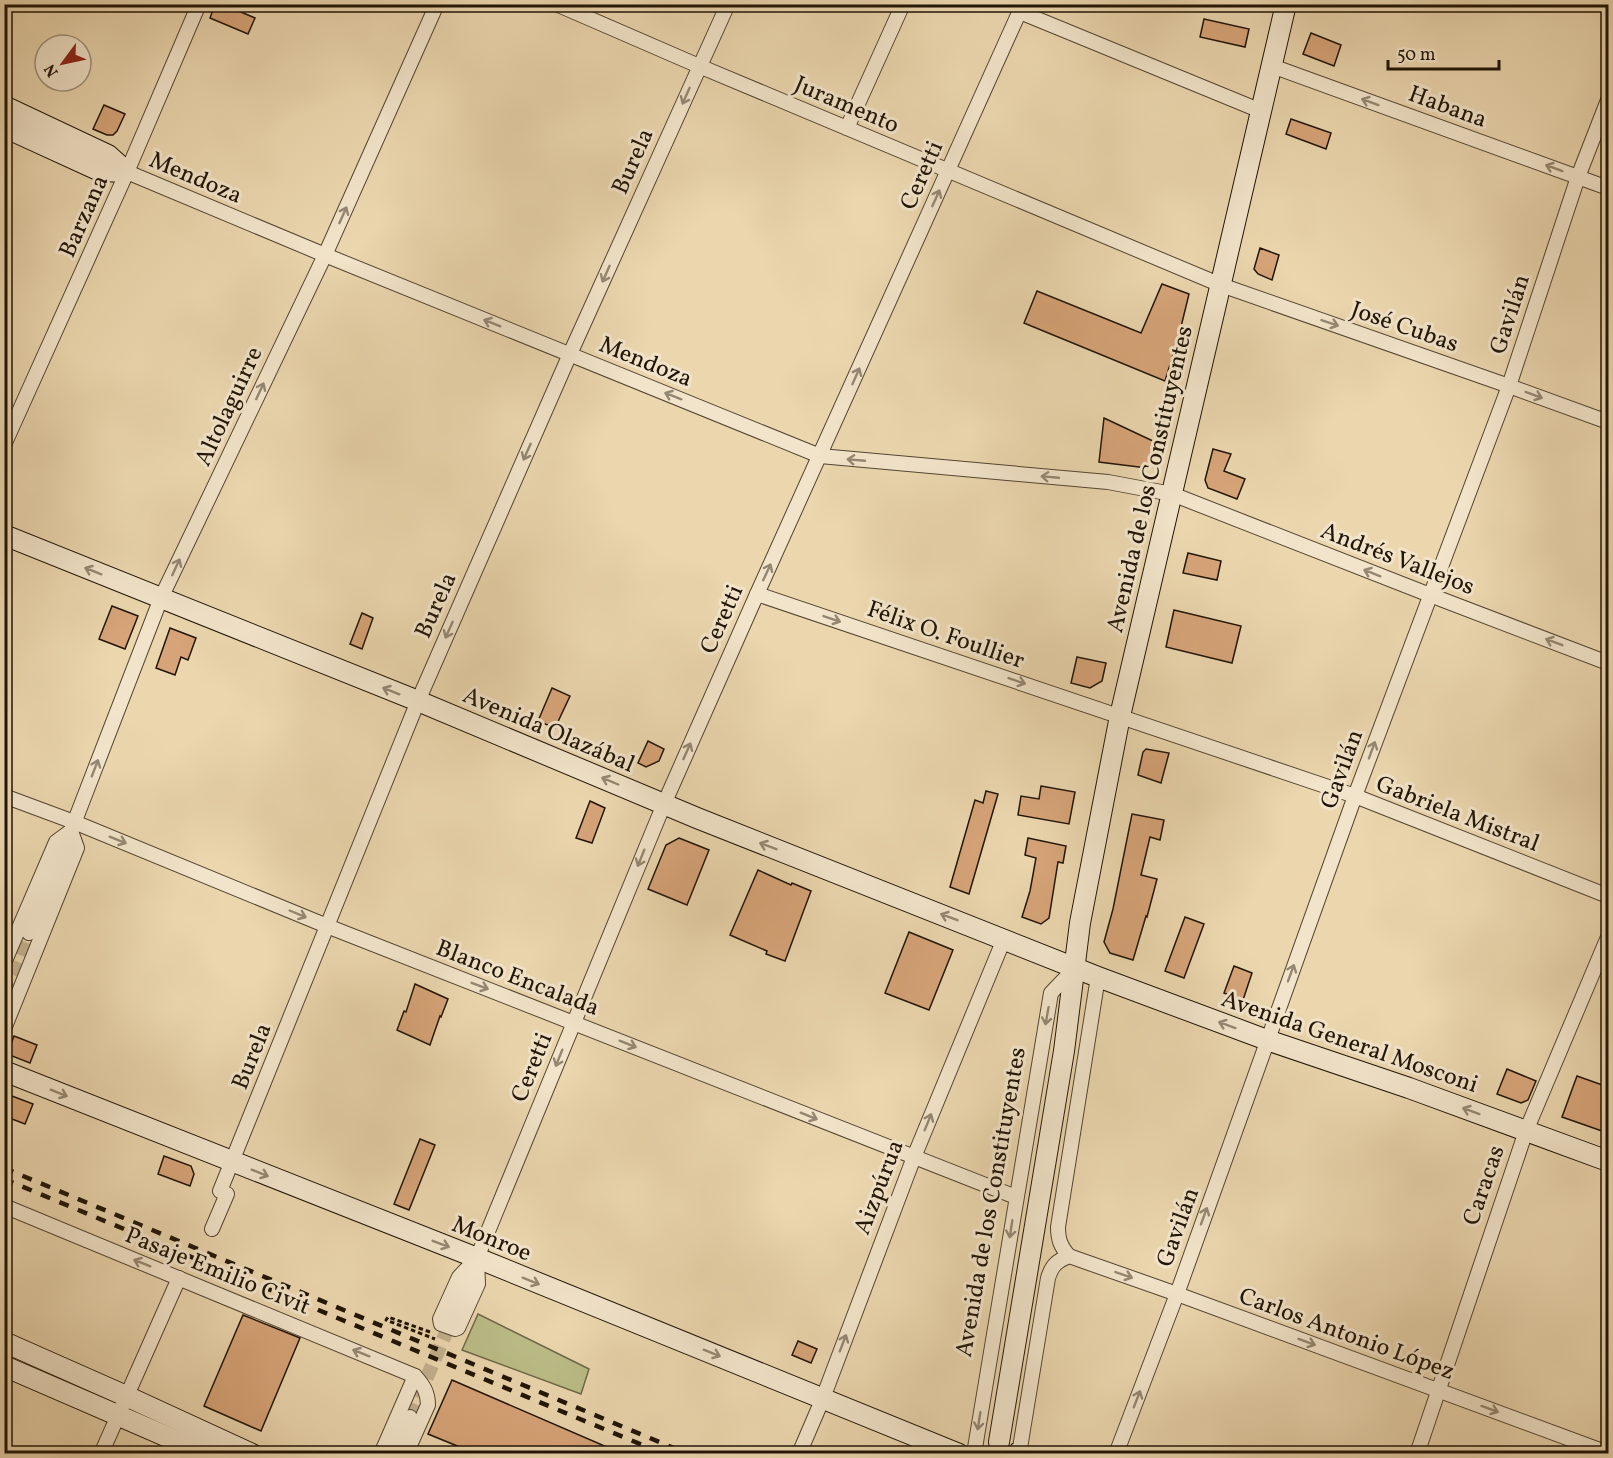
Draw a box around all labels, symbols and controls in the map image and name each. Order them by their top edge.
north arrow [33,33,93,93]
scale bar [1388,33,1499,71]
text: 50 m [1397,43,1436,68]
text: N [40,59,64,81]
street label: Juramento [788,68,904,143]
street label: Habana [1403,78,1491,138]
one-way arrow [680,86,691,104]
one-way arrow [1361,95,1380,106]
street label: Burela [604,123,663,200]
street label: Ceretti [893,136,953,216]
street label: Mendoza [144,144,247,214]
one-way arrow [1545,162,1563,173]
street label: Barzana [52,170,118,264]
one-way arrow [930,189,942,207]
one-way arrow [337,206,349,224]
one-way arrow [600,264,612,282]
street label: Gavilán [1482,270,1540,359]
street label: José Cubas [1346,294,1463,362]
one-way arrow [483,316,502,327]
one-way arrow [1320,319,1339,330]
street label: Avenida de los Constituyentes [1099,323,1203,636]
street label: Mendoza [594,329,697,397]
street label: Altolaguirre [187,341,272,472]
one-way arrow [851,367,862,385]
one-way arrow [254,383,266,401]
one-way arrow [664,390,683,401]
one-way arrow [1524,390,1542,401]
one-way arrow [521,442,532,461]
one-way arrow [846,454,866,465]
one-way arrow [1040,471,1060,482]
street label: Andrés Vallejos [1315,515,1479,605]
one-way arrow [170,559,182,577]
one-way arrow [761,564,773,582]
one-way arrow [84,565,103,576]
one-way arrow [1363,566,1381,577]
street label: Burela [407,567,466,644]
street label: Ceretti [693,580,753,660]
street label: Félix O. Foullier [862,593,1029,679]
one-way arrow [822,615,841,626]
one-way arrow [442,621,454,639]
one-way arrow [1545,636,1564,647]
one-way arrow [1007,677,1026,688]
street label: Avenida Olazábal [457,679,640,782]
one-way arrow [382,685,401,696]
street label: Gavilán [1313,725,1373,814]
one-way arrow [1367,741,1378,760]
one-way arrow [682,742,694,760]
one-way arrow [91,759,102,777]
street label: Gabriela Mistral [1371,768,1544,862]
one-way arrow [601,775,619,786]
one-way arrow [108,835,127,846]
one-way arrow [759,840,778,851]
one-way arrow [635,848,646,867]
one-way arrow [288,909,307,920]
one-way arrow [941,911,959,922]
street label: Blanco Encalada [431,932,604,1026]
one-way arrow [1286,964,1297,983]
one-way arrow [470,981,488,992]
street label: Avenida General Mosconi [1216,983,1482,1103]
one-way arrow [1042,1006,1053,1025]
street label: Burela [224,1018,282,1095]
one-way arrow [1219,1019,1237,1030]
street label: Ceretti [504,1028,562,1108]
one-way arrow [618,1039,637,1050]
street label: Avenida de los Constituyentes [948,1045,1036,1360]
one-way arrow [553,1048,564,1067]
one-way arrow [49,1088,68,1099]
one-way arrow [1462,1104,1481,1115]
one-way arrow [800,1111,818,1122]
one-way arrow [923,1113,934,1131]
street label: Aizpúrua [846,1135,913,1240]
street label: Caracas [1455,1141,1514,1230]
one-way arrow [250,1168,268,1179]
street label: Gavilán [1149,1183,1209,1272]
one-way arrow [1200,1207,1211,1226]
street label: Monroe [446,1209,536,1271]
street label: Pasaje Emilio Civit [119,1219,315,1325]
one-way arrow [1005,1219,1016,1238]
one-way arrow [431,1240,450,1251]
one-way arrow [133,1257,151,1268]
one-way arrow [1114,1271,1133,1282]
one-way arrow [522,1276,540,1287]
street label: Carlos Antonio López [1234,1280,1459,1390]
one-way arrow [839,1334,850,1353]
one-way arrow [1298,1337,1316,1348]
one-way arrow [352,1347,370,1358]
one-way arrow [703,1349,721,1360]
one-way arrow [1132,1390,1143,1409]
one-way arrow [1480,1405,1499,1416]
one-way arrow [973,1411,984,1431]

